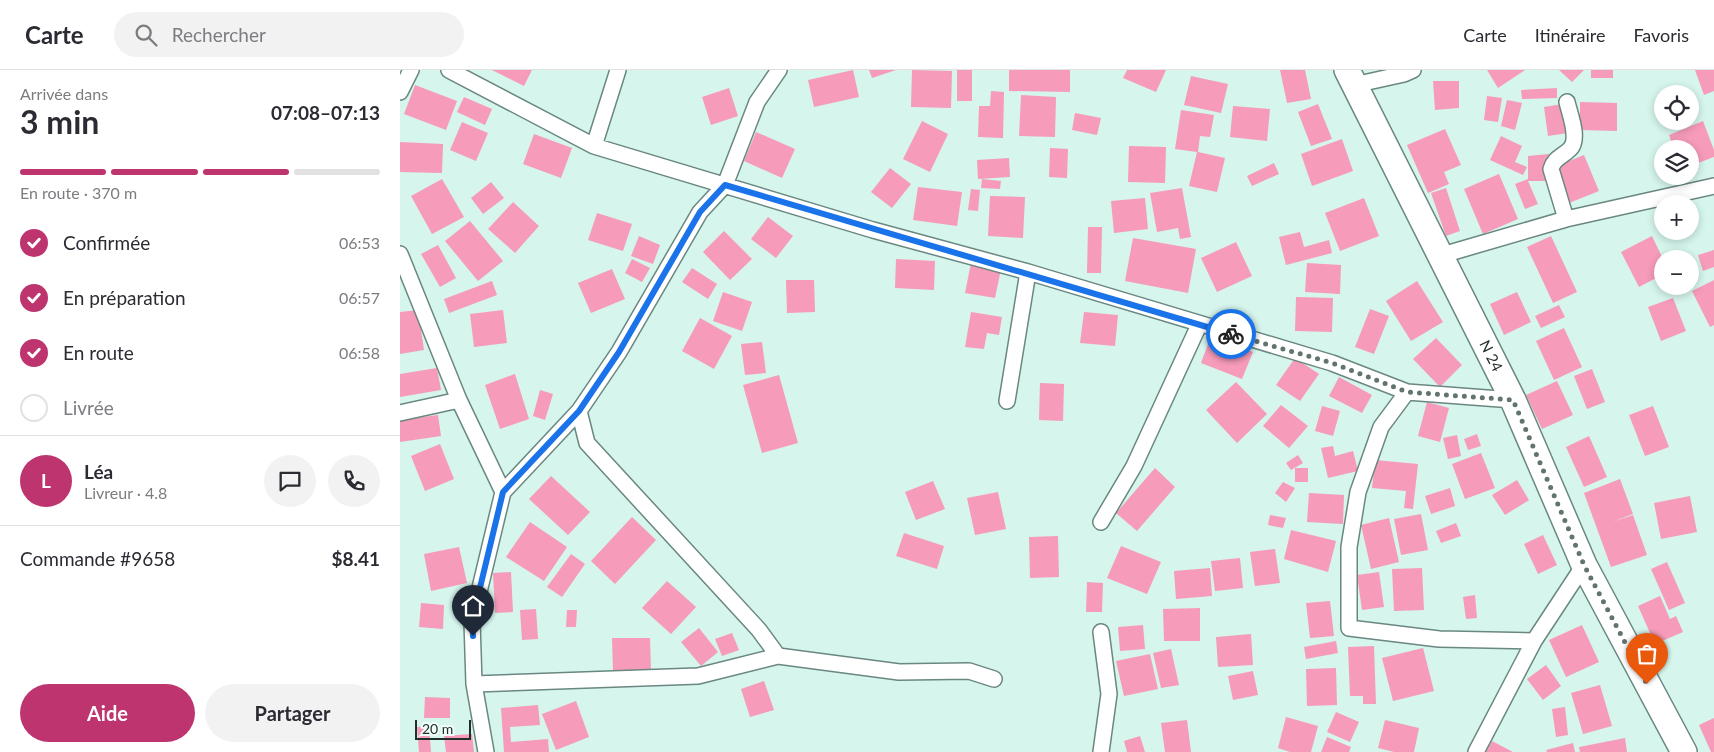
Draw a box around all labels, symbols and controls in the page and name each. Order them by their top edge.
search box [114,12,464,57]
text: Carte [25,20,84,49]
icon: search [132,21,160,49]
text: Rechercher [172,23,266,46]
text: Carte [1463,24,1507,46]
text: Itinéraire [1535,24,1605,46]
text: Favoris [1633,24,1689,46]
text: Arrivée dans [20,84,108,103]
map controls [1654,85,1699,295]
button: locate [1654,85,1699,130]
text: 07:08–07:13 [271,101,380,124]
text: 3 min [20,102,99,141]
button: layers [1654,140,1699,185]
text: En route · 370 m [20,183,137,202]
button: + [1654,195,1699,240]
icon: check [20,229,48,257]
text: Confirmée [63,231,150,254]
text: 06:53 [339,233,380,252]
button: − [1654,250,1699,295]
icon: check [20,284,48,312]
text: En préparation [63,286,186,309]
text: 06:57 [339,288,380,307]
courier [1206,309,1256,359]
icon: bike [1217,320,1245,348]
street label: N 24 [1476,337,1507,374]
icon: check [20,339,48,367]
text: En route [63,341,134,364]
text: 06:58 [339,343,380,362]
text: Livrée [63,396,114,419]
button: chat [264,455,316,507]
button: phone [328,455,380,507]
text: Léa [84,460,113,483]
text: L [41,469,51,492]
text: Livreur · 4.8 [84,483,167,502]
text: Commande #9658 [20,547,175,570]
text: $8.41 [331,547,380,570]
pin [452,585,494,636]
icon: home [459,592,487,620]
pin [1626,633,1668,684]
icon: bag [1633,640,1661,668]
button: Aide [20,684,195,742]
button: Partager [205,684,380,742]
scale bar [415,717,471,740]
text: 20 m [422,720,453,737]

